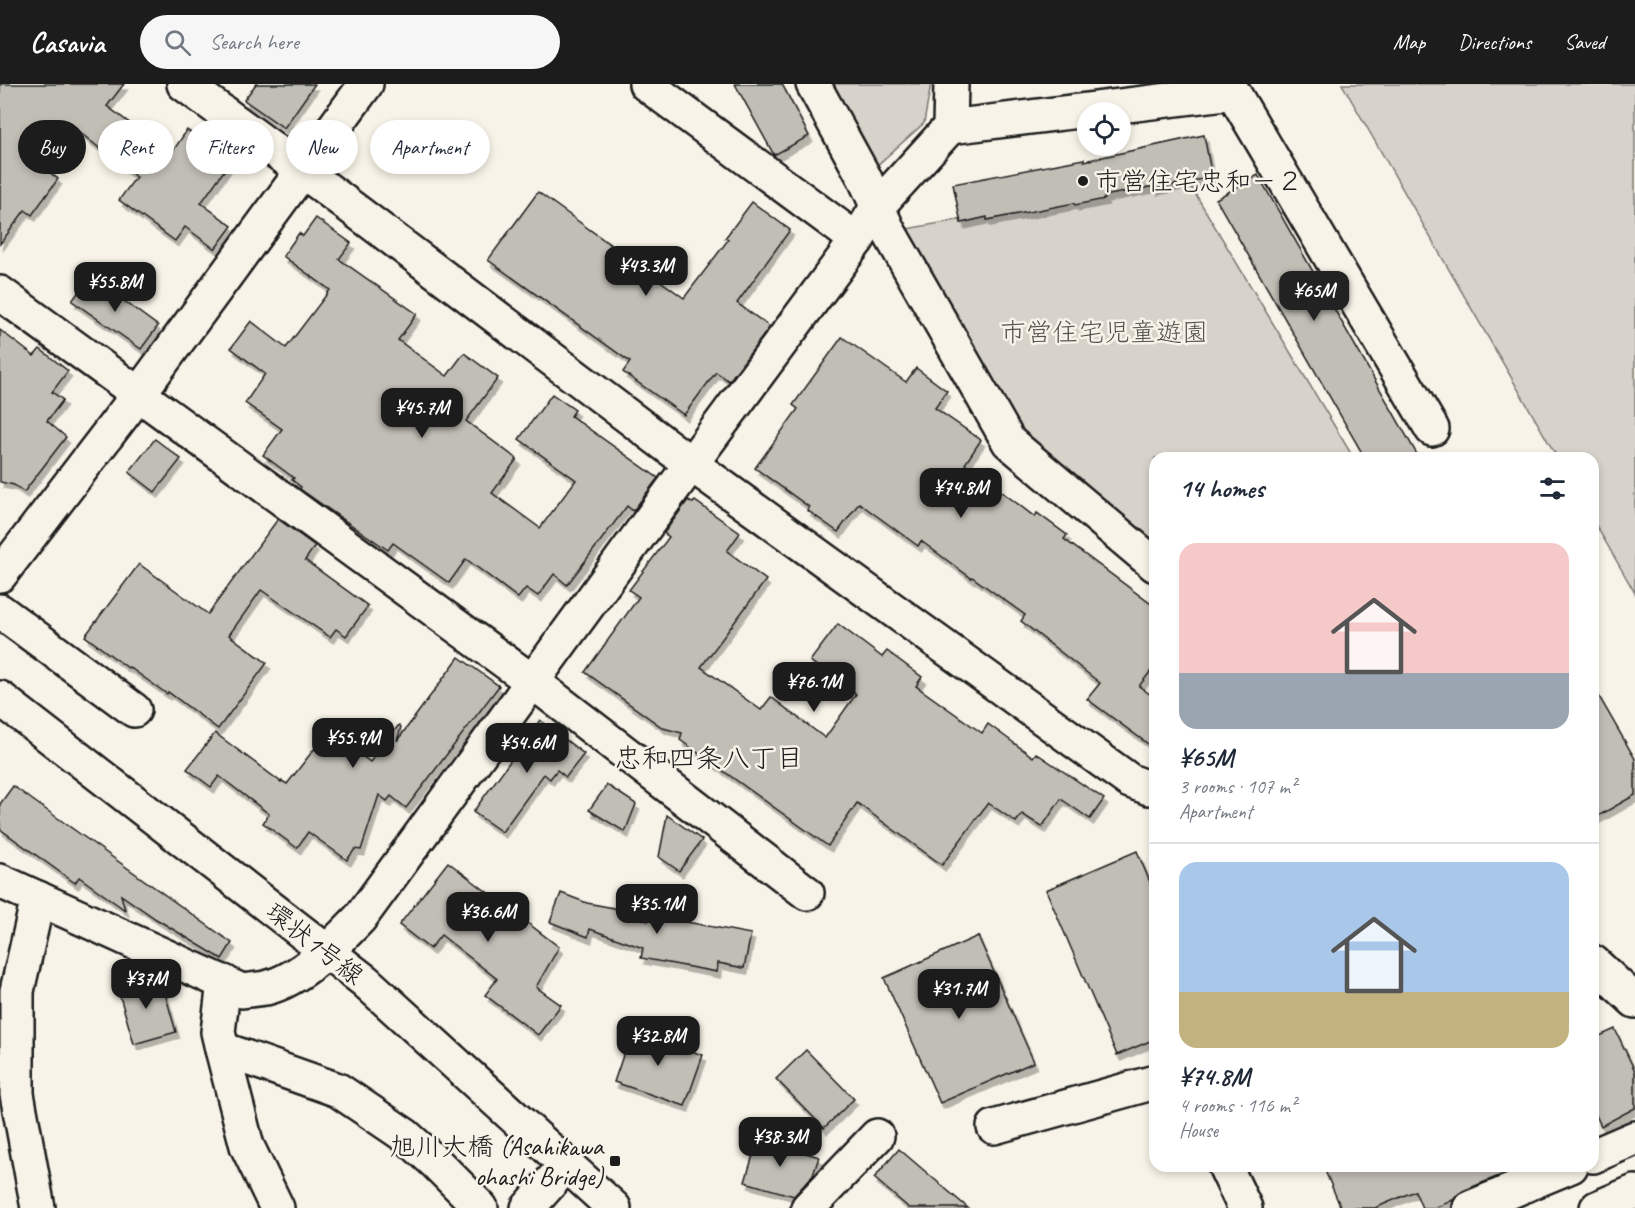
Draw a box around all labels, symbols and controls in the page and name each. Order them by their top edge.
search box [140,15,560,69]
text: Casavia [30,25,104,60]
icon: search [161,26,194,59]
text: Search here [209,28,299,56]
text: Map [1393,29,1425,55]
text: Directions [1458,29,1531,55]
text: Saved [1564,29,1605,55]
map controls [1077,102,1131,156]
button: locate [1077,102,1131,156]
chip: Buy [18,120,86,174]
chip: Rent [98,120,174,174]
chip: Filters [186,120,274,174]
chip: New [286,120,358,174]
chip: Apartment [370,120,490,174]
place label: 市営住宅忠和－２ [1095,165,1303,198]
marker: 市営住宅忠和－２ [1076,174,1090,188]
pin: ¥43.3M [597,246,695,297]
text: ¥43.3M [619,253,673,278]
pin: ¥55.8M [66,262,164,313]
text: ¥55.8M [88,269,142,294]
pin: ¥65M [1278,271,1350,322]
text: ¥65M [1293,278,1335,303]
park label: 市営住宅児童遊園 [1000,316,1208,349]
pin: ¥45.7M [373,388,471,439]
text: ¥45.7M [395,395,449,420]
pin: ¥74.8M [912,468,1010,519]
text: 14 homes [1179,472,1264,505]
icon: filters [1536,472,1569,505]
text: ¥74.8M [934,475,988,500]
icon: home [1320,582,1428,690]
pin: ¥76.1M [765,662,863,713]
text: ¥76.1M [787,669,841,694]
pin: ¥55.9M [304,718,402,769]
pin: ¥54.6M [478,723,576,774]
text: ¥55.9M [326,725,380,750]
text: ¥54.6M [500,730,554,755]
district label: 忠和四条八丁目 [615,741,804,775]
text: ¥65M [1179,741,1233,774]
text: 3 rooms · 107 m² [1179,774,1296,799]
text: Apartment [1179,799,1252,824]
pin: ¥35.1M [608,884,706,935]
text: ¥35.1M [630,891,684,916]
pin: ¥36.6M [439,892,537,943]
street label: 環状1号線 [259,895,370,992]
text: ¥36.6M [460,899,516,924]
icon: home [1320,901,1428,1009]
pin: ¥37M [110,959,182,1010]
text: ¥37M [125,966,167,991]
pin: ¥31.7M [910,969,1008,1020]
text: ¥31.7M [932,976,986,1001]
pin: ¥32.8M [609,1016,707,1067]
text: ¥32.8M [631,1023,685,1048]
text: ¥74.8M [1179,1060,1250,1093]
text: 4 rooms · 116 m² [1179,1093,1296,1118]
pin: ¥38.3M [731,1117,829,1168]
text: House [1179,1118,1218,1143]
text: ¥38.3M [753,1124,807,1149]
place label: 旭川大橋 (Asahikawa ohashi Bridge) [389,1130,605,1193]
marker: 旭川大橋 (Asahikawa ohashi Bridge) [608,1154,622,1168]

